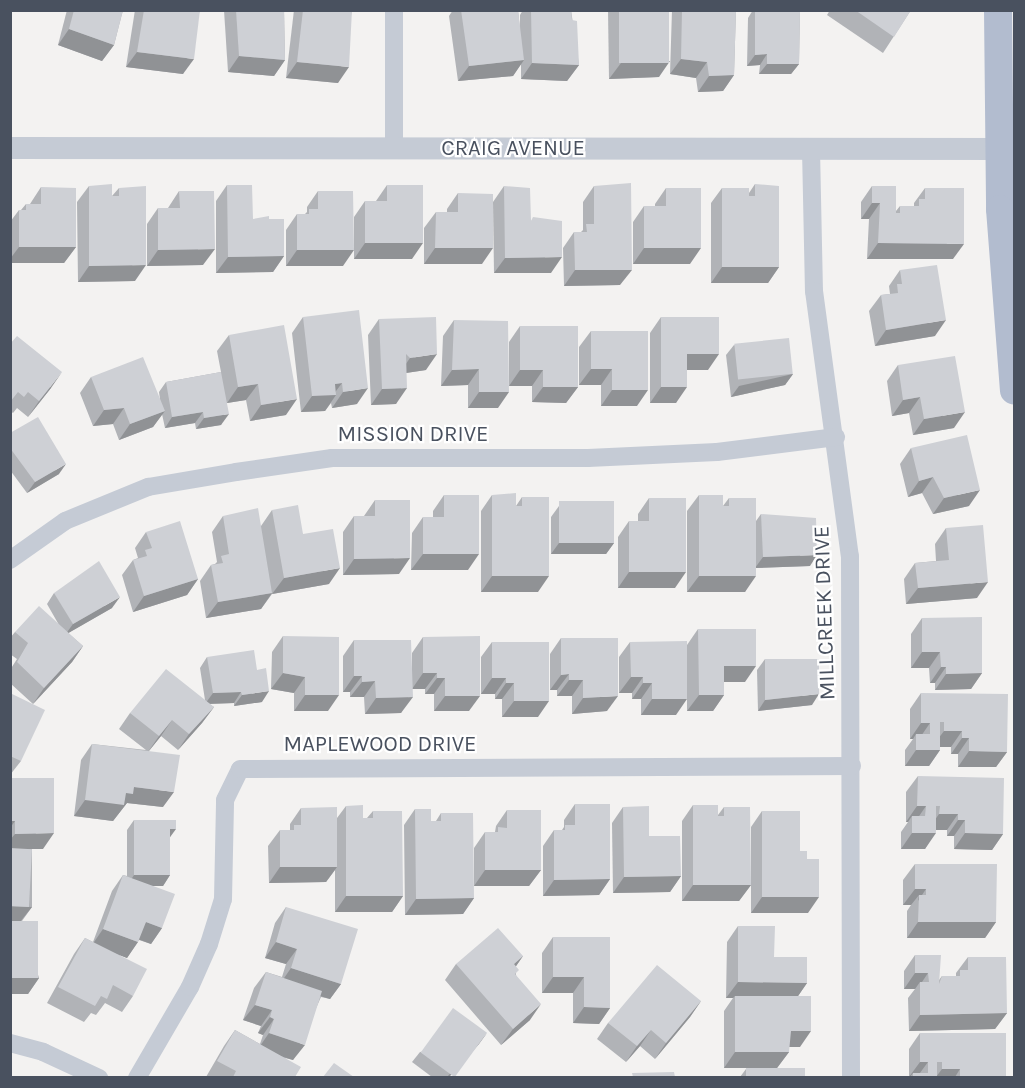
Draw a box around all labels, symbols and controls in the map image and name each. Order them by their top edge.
street label: CRAIG AVENUE [441,136,585,162]
street label: MISSION DRIVE [338,422,488,448]
street label: MILLCREEK DRIVE [809,525,841,701]
street label: MAPLEWOOD DRIVE [284,732,476,758]

